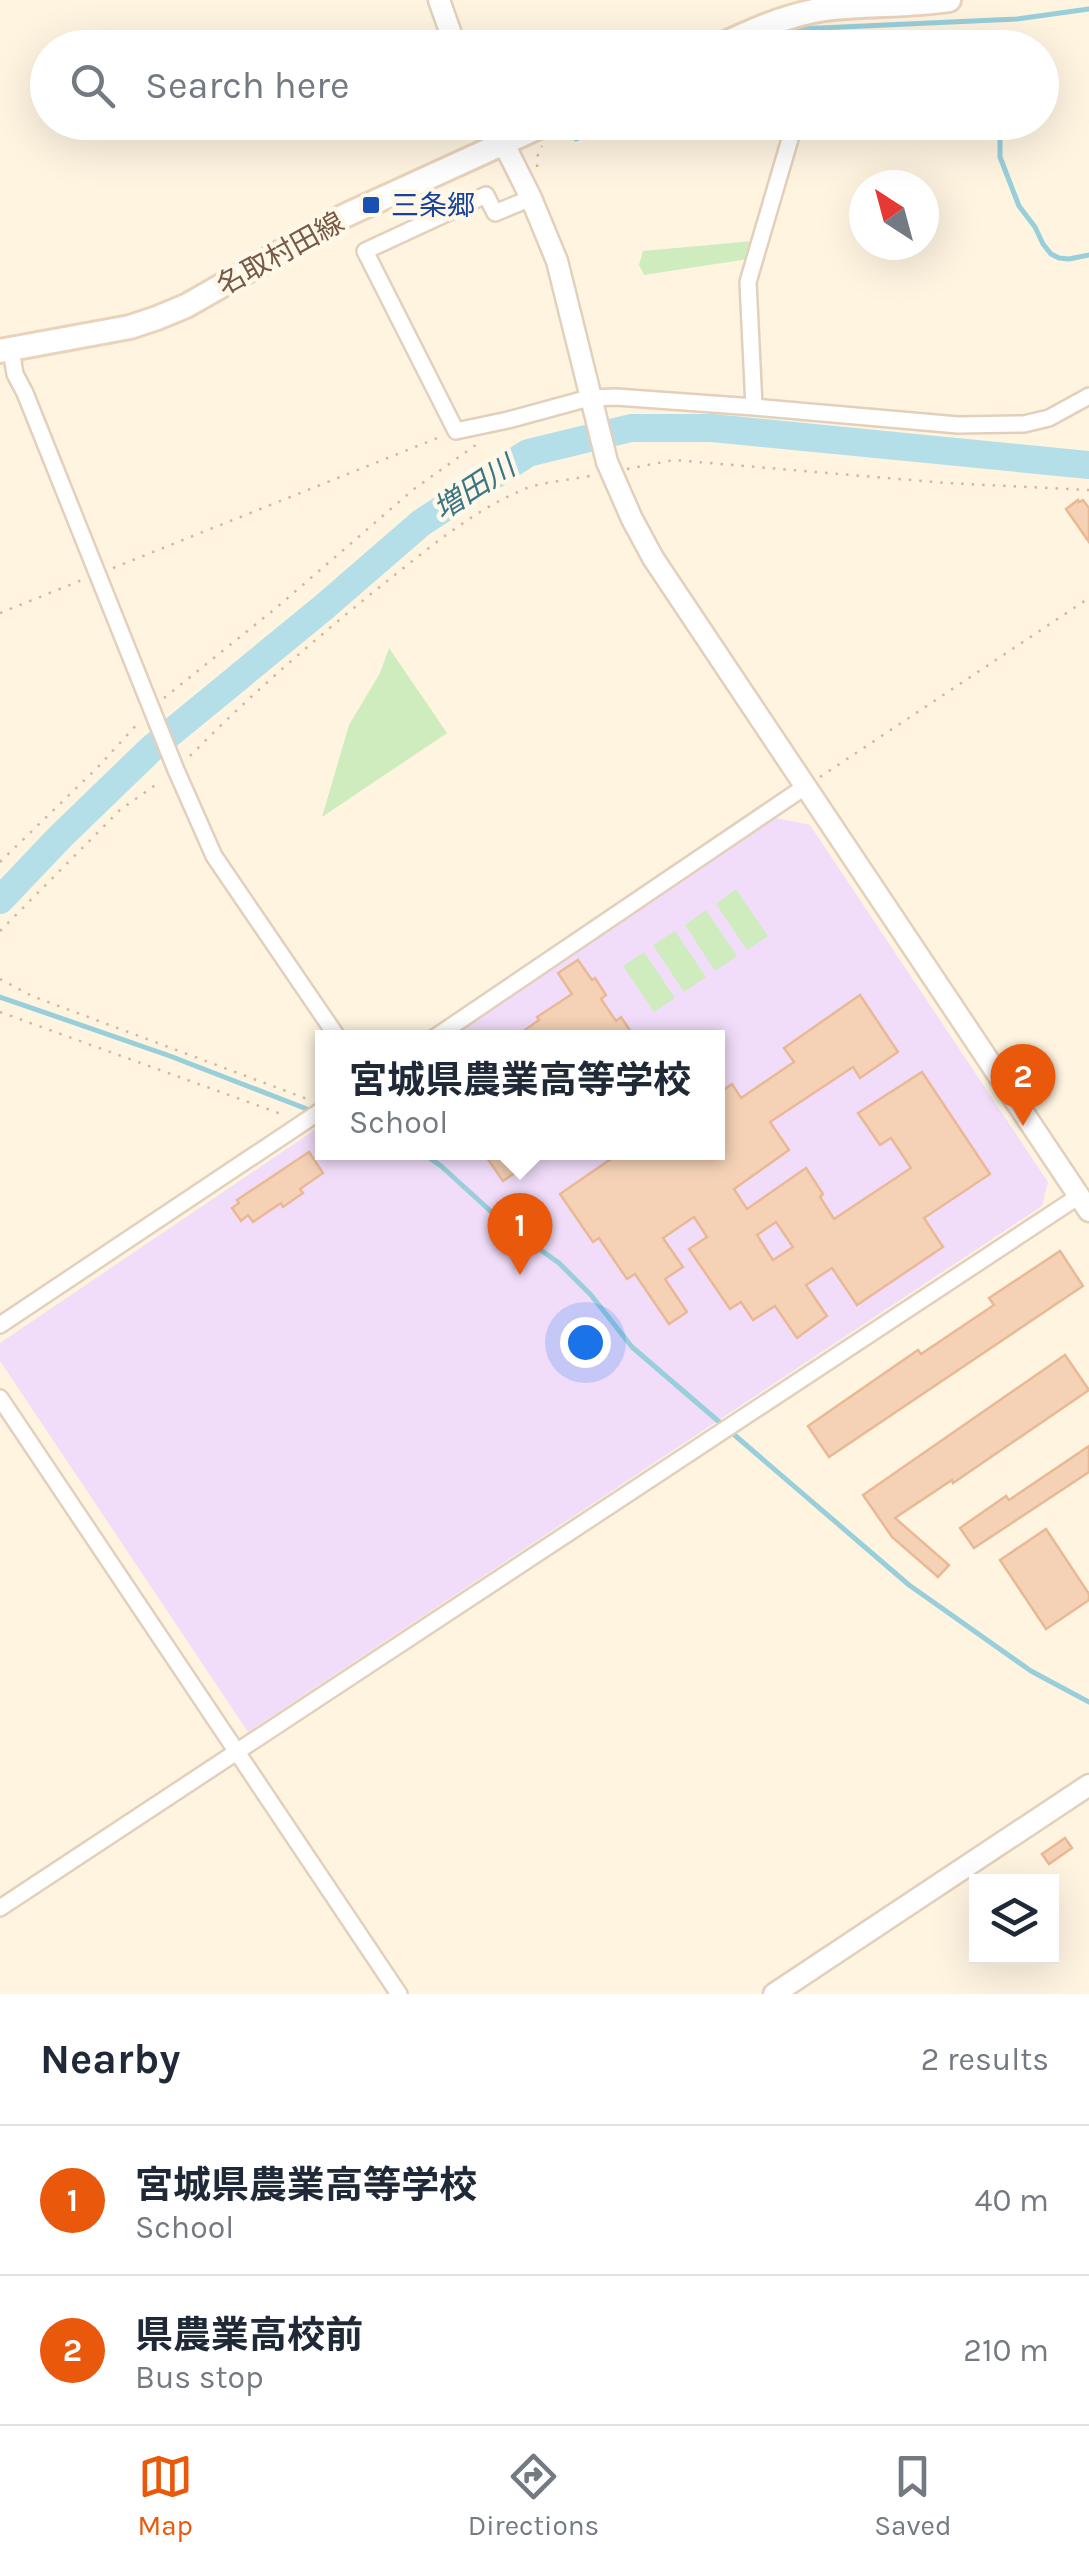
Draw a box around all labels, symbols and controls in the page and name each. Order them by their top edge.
search box [30,30,1059,140]
icon: search [65,58,120,113]
text: Search here [145,63,349,108]
north arrow [849,170,939,260]
place label: 三条郷 [391,189,475,222]
marker: 三条郷 [360,194,382,216]
street label: 名取村田線 [211,205,349,302]
water label: 増田川 [426,447,524,528]
popup [315,1030,725,1160]
pin: 2 [990,1044,1056,1126]
text: 宮城県農業高等学校 [349,1058,691,1103]
text: School [349,1104,448,1141]
pin: 1 [488,1192,552,1275]
your location [560,1317,611,1368]
map controls [969,1874,1059,1964]
button: layers [969,1874,1059,1964]
text: Nearby [40,2034,180,2084]
text: 2 results [921,2041,1049,2078]
text: 宮城県農業高等学校 [135,2163,477,2208]
text: 1 [67,2182,78,2219]
text: 40 m [975,2182,1049,2219]
text: School [135,2209,234,2246]
text: 県農業高校前 [135,2313,363,2358]
text: 2 [63,2332,82,2369]
text: 210 m [963,2332,1049,2369]
text: Bus stop [135,2359,264,2396]
tab: Map [137,2449,193,2542]
tab: Directions [468,2449,599,2542]
tab: Saved [874,2449,952,2542]

